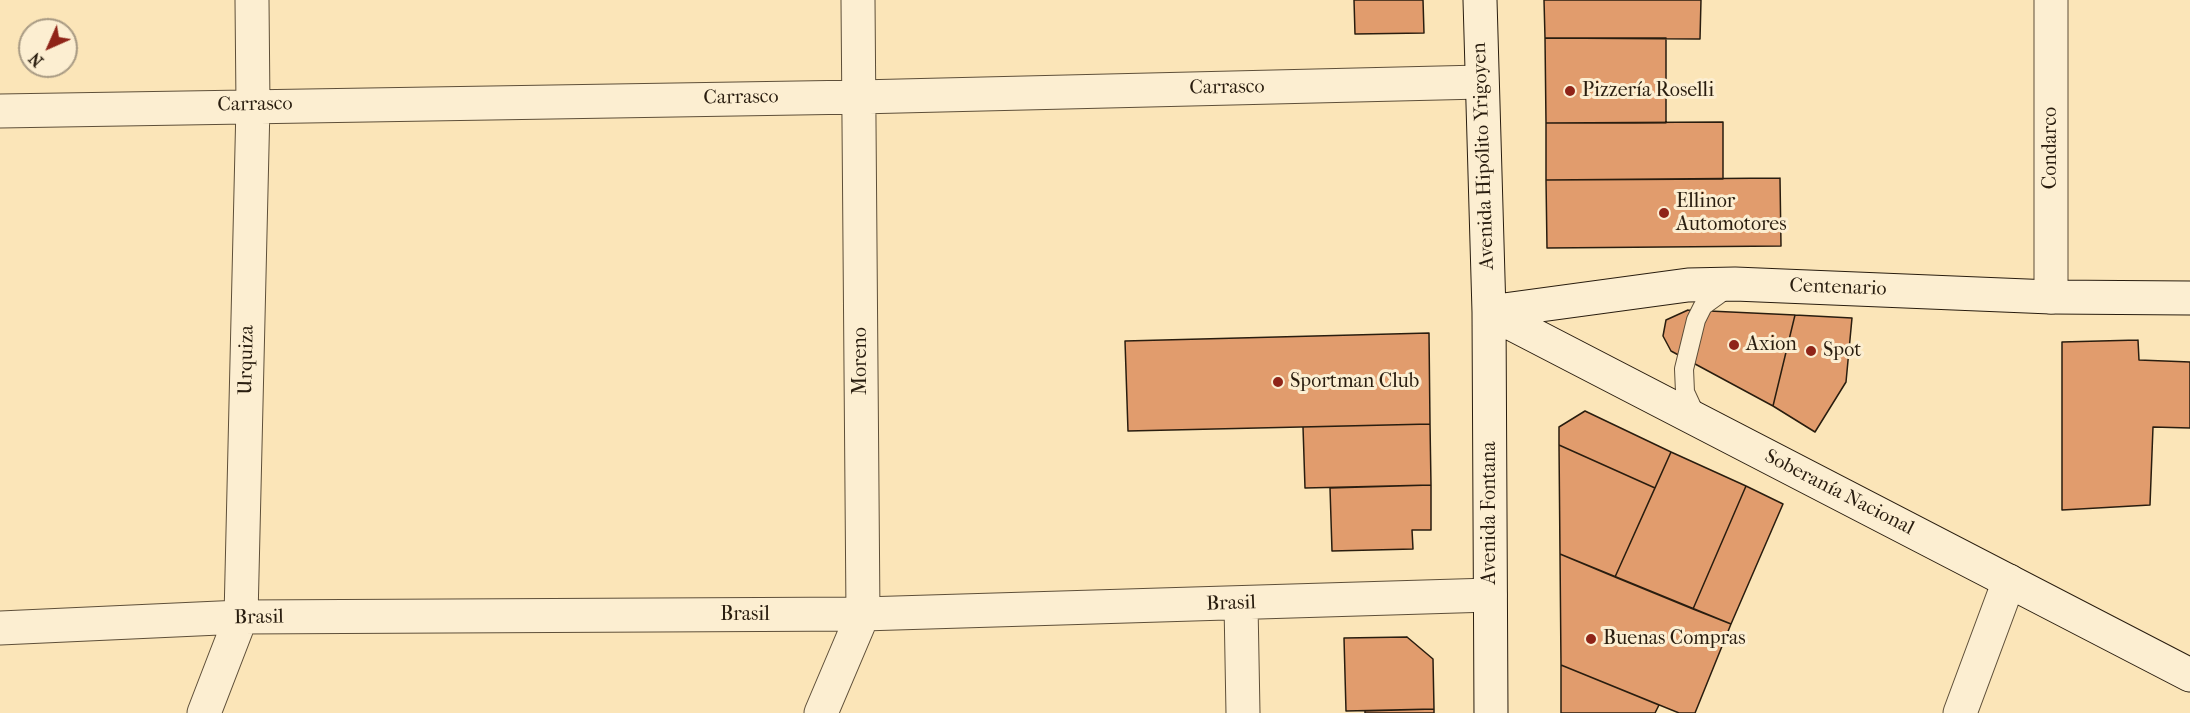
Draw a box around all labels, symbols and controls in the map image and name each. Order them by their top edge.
north arrow [18,18,78,78]
street label: Avenida Hipólito Yrigoyen [1468,42,1500,270]
text: N [25,49,47,71]
street label: Carrasco [1189,75,1265,101]
place label: Pizzería Roselli [1582,79,1714,103]
marker: Pizzería Roselli [1563,84,1577,98]
street label: Carrasco [703,85,779,111]
street label: Carrasco [217,92,293,118]
street label: Condarco [2039,107,2063,189]
place label: Ellinor Automotores [1676,190,1787,237]
marker: Ellinor Automotores [1657,206,1671,220]
street label: Centenario [1789,274,1887,302]
street label: Urquiza [234,325,260,395]
street label: Moreno [849,327,873,395]
place label: Axion [1746,333,1797,357]
marker: Axion [1727,338,1741,352]
place label: Spot [1823,339,1861,363]
marker: Spot [1804,344,1818,358]
place label: Sportman Club [1290,370,1419,394]
marker: Sportman Club [1271,375,1285,389]
street label: Avenida Fontana [1478,441,1502,585]
street label: Soberanía Nacional [1760,445,1918,541]
street label: Brasil [1206,591,1256,617]
street label: Brasil [720,603,770,627]
street label: Brasil [234,606,284,630]
place label: Buenas Compras [1603,627,1746,651]
marker: Buenas Compras [1584,632,1598,646]

